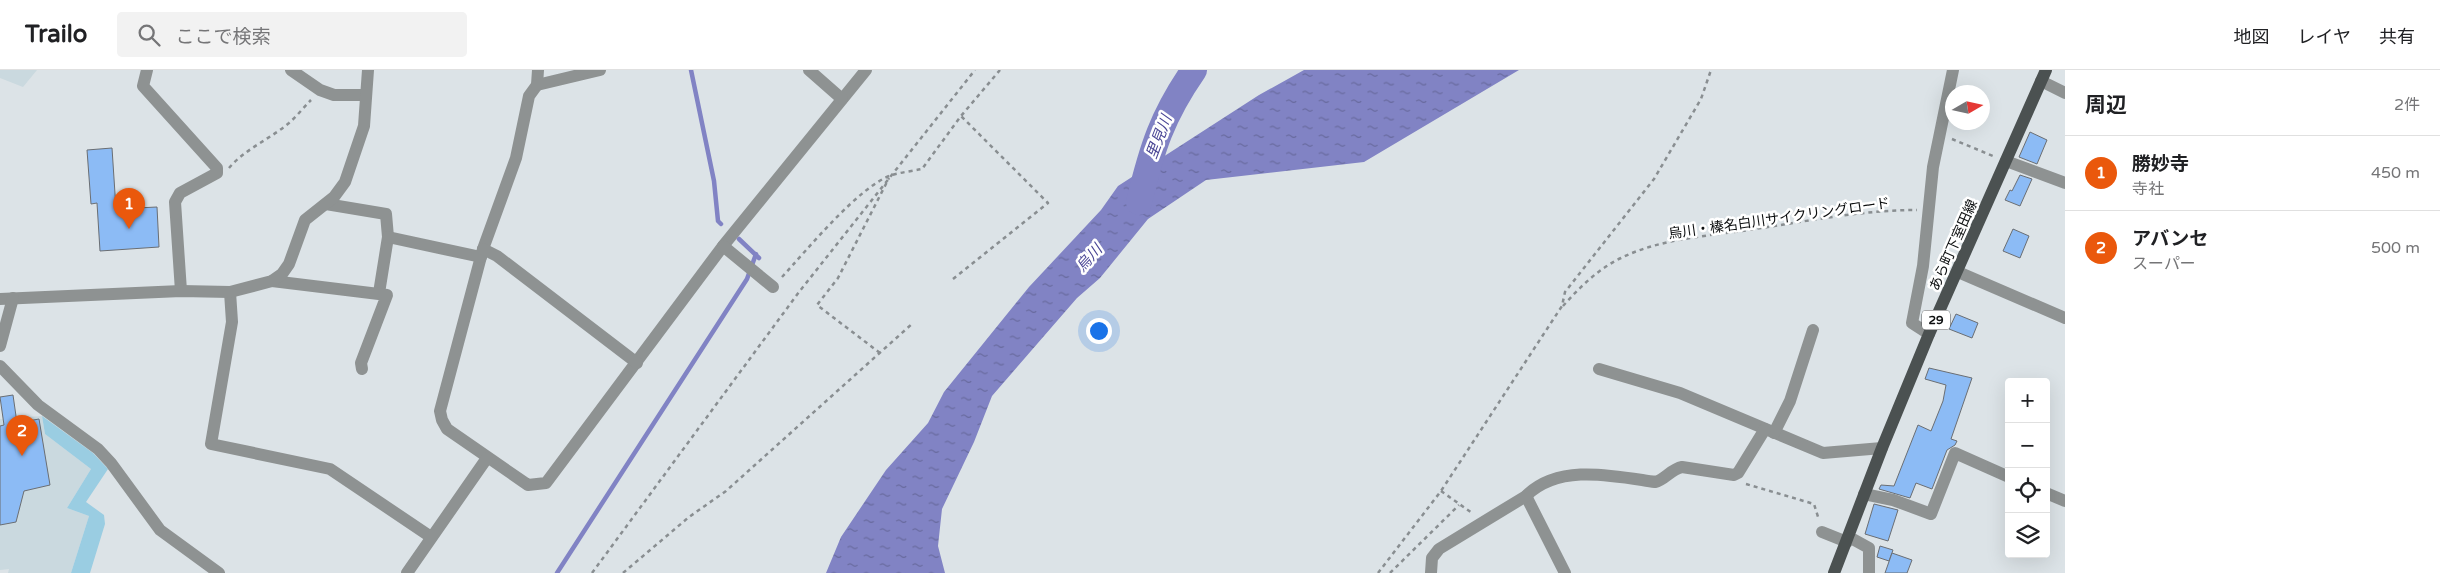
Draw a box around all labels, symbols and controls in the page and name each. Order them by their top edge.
search box [117,12,467,57]
text: Trailo [25,20,87,49]
icon: search [135,21,163,49]
text: ここで検索 [175,26,270,48]
text: 地図 [2234,26,2270,48]
text: レイヤ [2298,26,2351,48]
text: 共有 [2379,26,2415,48]
north arrow [1945,85,1990,130]
text: 周辺 [2085,93,2127,118]
text: 2件 [2394,95,2420,115]
water label: 里見川 [1143,111,1176,161]
text: 勝妙寺 [2132,153,2189,175]
text: 1 [2096,163,2106,183]
text: 450 m [2371,163,2420,183]
text: 寺社 [2132,179,2164,199]
pin: 1 [113,188,145,229]
street label: 烏川・榛名白川サイクリングロード [1667,195,1891,242]
street label: あら町下室田線 [1926,197,1981,293]
text: アバンセ [2132,228,2208,250]
text: 2 [2096,238,2106,258]
text: 500 m [2371,238,2420,258]
water label: 烏川 [1072,239,1107,275]
text: スーパー [2132,254,2196,274]
road number: 29 [1922,310,1950,330]
your location [1086,318,1112,344]
map controls [2005,378,2050,558]
button: + [2005,378,2050,423]
pin: 2 [6,415,38,456]
button: − [2005,423,2050,468]
button: locate [2005,468,2050,513]
button: layers [2005,513,2050,558]

